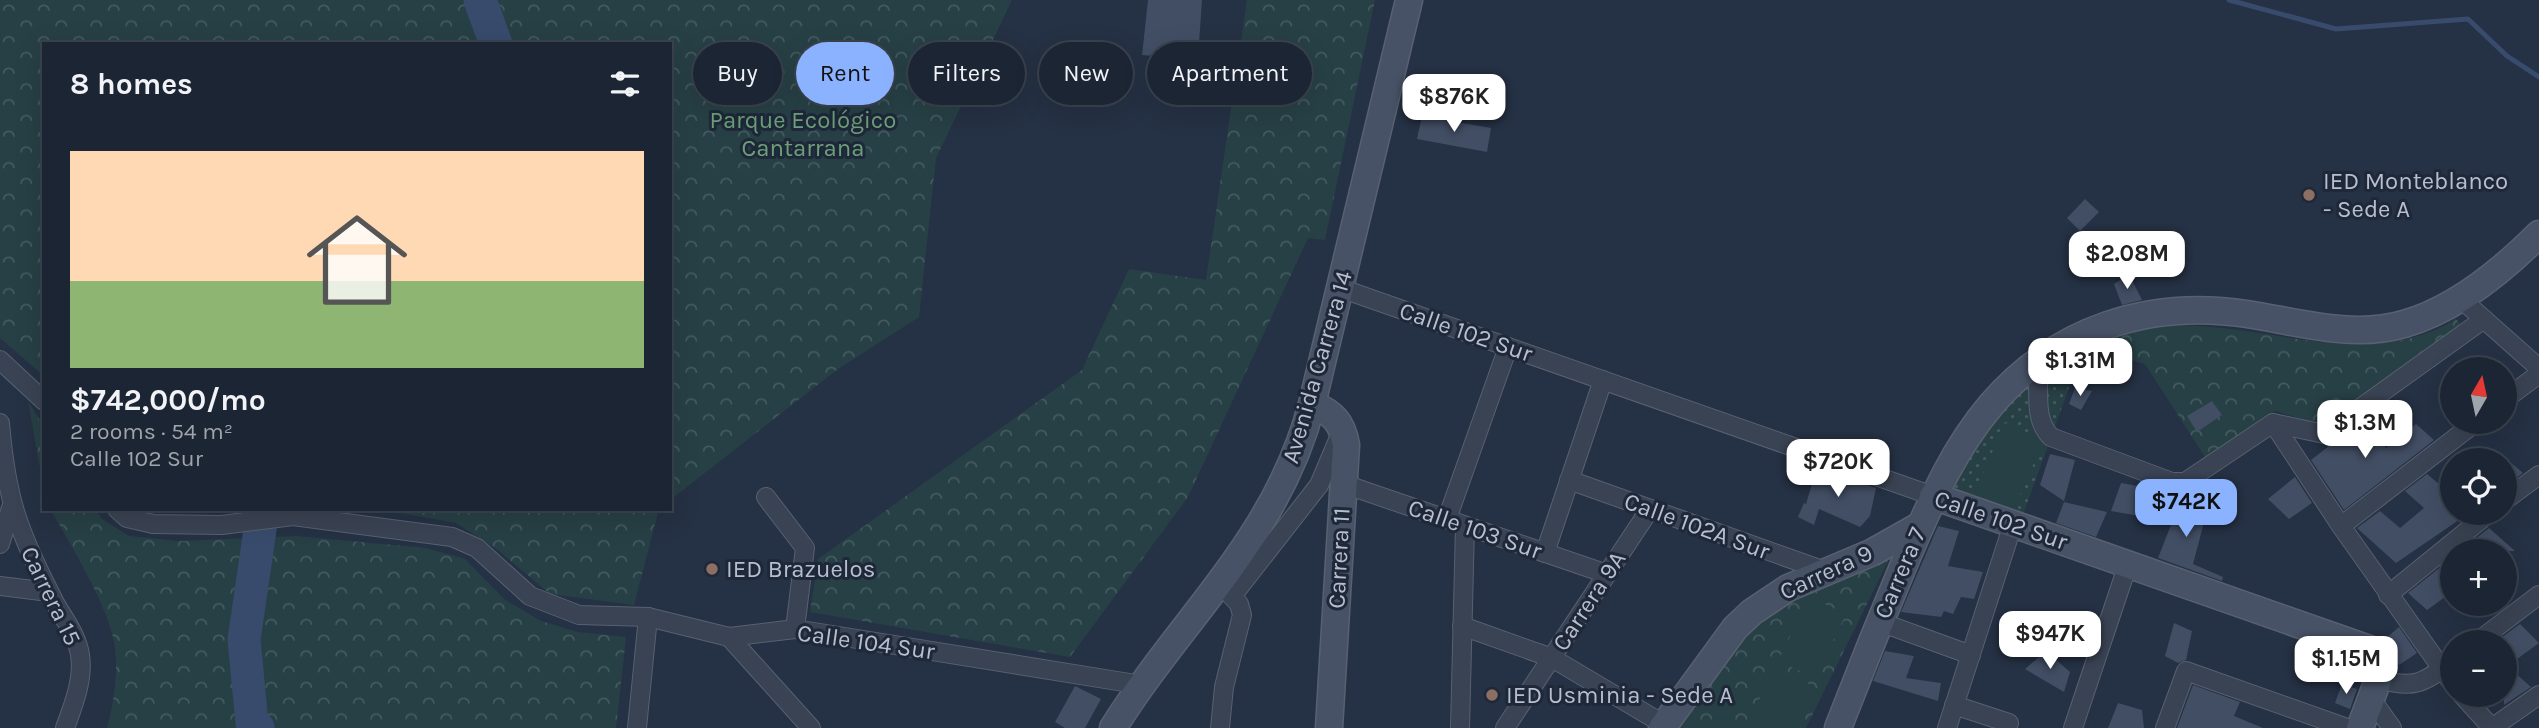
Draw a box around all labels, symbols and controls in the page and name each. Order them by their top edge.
chip: Buy [693,42,782,105]
chip: Rent [796,42,894,105]
chip: Filters [908,42,1025,105]
chip: New [1039,42,1133,105]
chip: Apartment [1147,42,1312,105]
icon: filters [606,65,644,103]
text: 8 homes [70,66,193,102]
pin: $876K [1405,74,1503,134]
text: $876K [1418,83,1490,110]
park label: Parque Ecológico Cantarrana [710,106,896,162]
place label: IED Monteblanco - Sede A [2323,167,2508,223]
marker: IED Monteblanco - Sede A [2301,187,2317,203]
icon: home [294,197,420,323]
pin: $2.08M [2070,232,2184,291]
text: $2.08M [2085,240,2169,267]
street label: Avenida Carrera 14 [1276,268,1358,466]
street label: Calle 102 Sur [1396,296,1537,368]
pin: $1.31M [2023,338,2137,398]
text: $1.31M [2044,347,2116,374]
north arrow [2440,357,2516,434]
map controls [2440,357,2517,707]
text: $742,000/mo [70,382,266,418]
pin: $1.3M [2316,400,2414,460]
text: $1.3M [2333,409,2397,436]
text: 2 rooms · 54 m² [70,418,233,445]
pin: $720K [1789,440,1887,499]
text: Calle 102 Sur [70,445,203,472]
text: $720K [1803,448,1873,475]
button: locate [2440,448,2517,525]
pin: $742K [2137,480,2235,539]
street label: Calle 102 Sur [1931,484,2072,556]
street label: Calle 102A Sur [1620,487,1774,565]
text: $742K [2151,488,2221,515]
street label: Calle 103 Sur [1405,493,1546,565]
street label: Carrera 11 [1322,507,1356,609]
street label: Carrera 7 [1868,523,1932,623]
street label: Carrera 9 [1775,538,1877,606]
button: + [2440,539,2517,616]
street label: Carrera 15 [15,542,87,650]
street label: Carrera 9A [1547,546,1632,656]
place label: IED Brazuelos [726,555,875,583]
marker: IED Brazuelos [704,561,720,577]
pin: $947K [2001,612,2099,671]
street label: Calle 104 Sur [796,619,937,666]
text: $947K [2015,620,2085,647]
button: − [2440,630,2517,707]
pin: $1.15M [2289,636,2403,696]
text: $1.15M [2311,645,2381,672]
place label: IED Usminia - Sede A [1506,681,1733,709]
marker: IED Usminia - Sede A [1484,687,1500,703]

